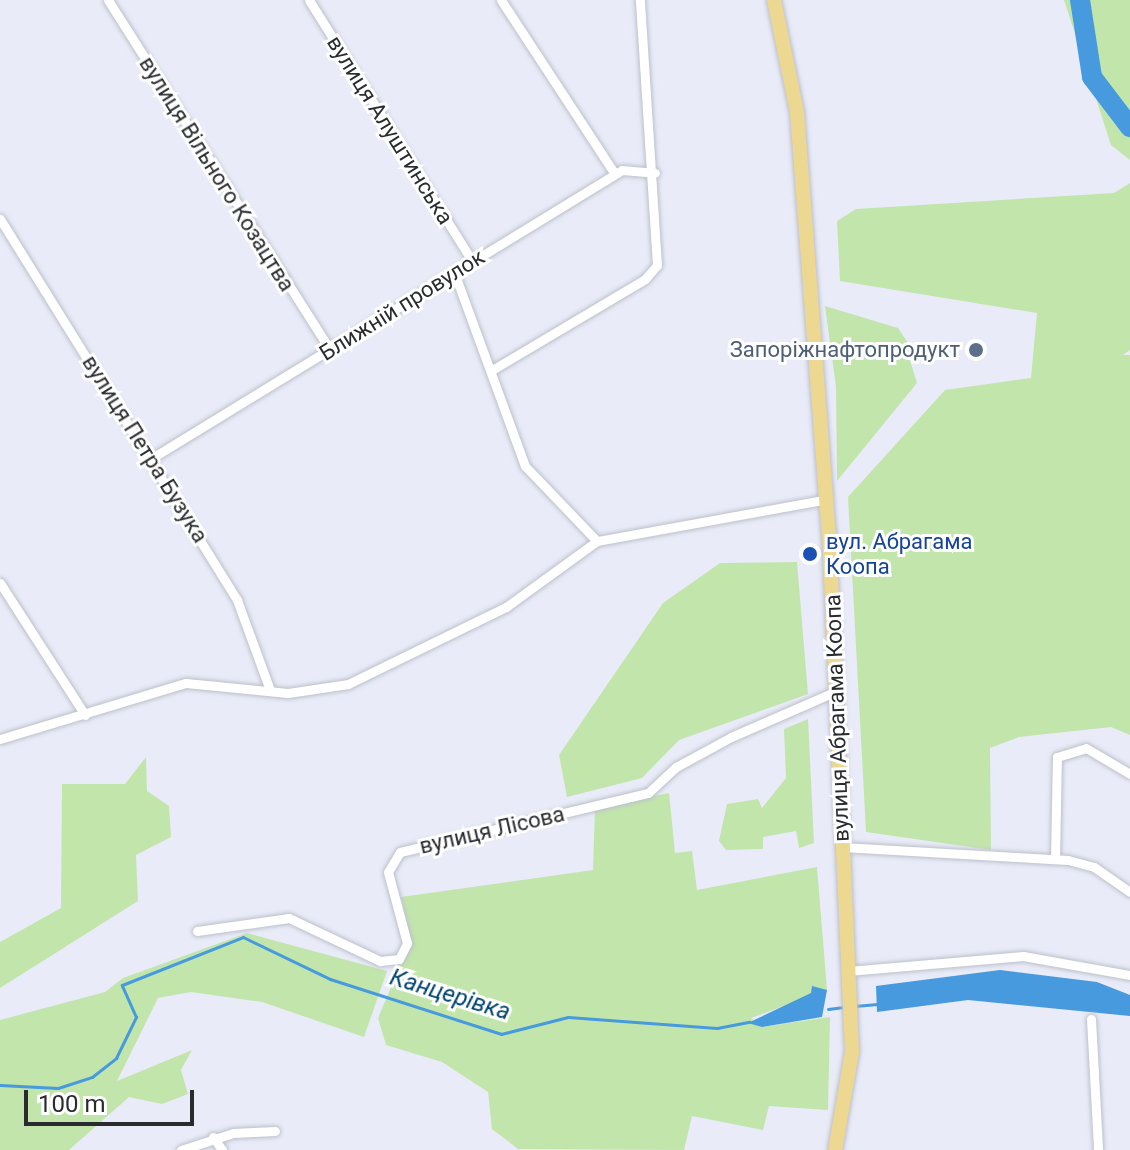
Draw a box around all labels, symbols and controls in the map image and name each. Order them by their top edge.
street label: вулиця Алуштинська [321,31,459,229]
street label: вулиця Вільного Козацтва [134,52,300,296]
street label: Ближній провулок [315,244,489,366]
place label: Запоріжнафтопродукт [730,337,960,363]
marker: Запоріжнафтопродукт [967,341,985,359]
street label: вулиця Петра Бузука [77,350,213,548]
place label: вул. Абрагама Коопа [826,528,973,580]
marker: вул. Абрагама Коопа [801,545,819,563]
street label: вулиця Абрагама Коопа [819,594,855,842]
street label: вулиця Лісова [417,800,567,860]
water label: Канцерівка [386,963,514,1027]
scale bar [28,1074,198,1124]
text: 100 m [38,1090,105,1118]

